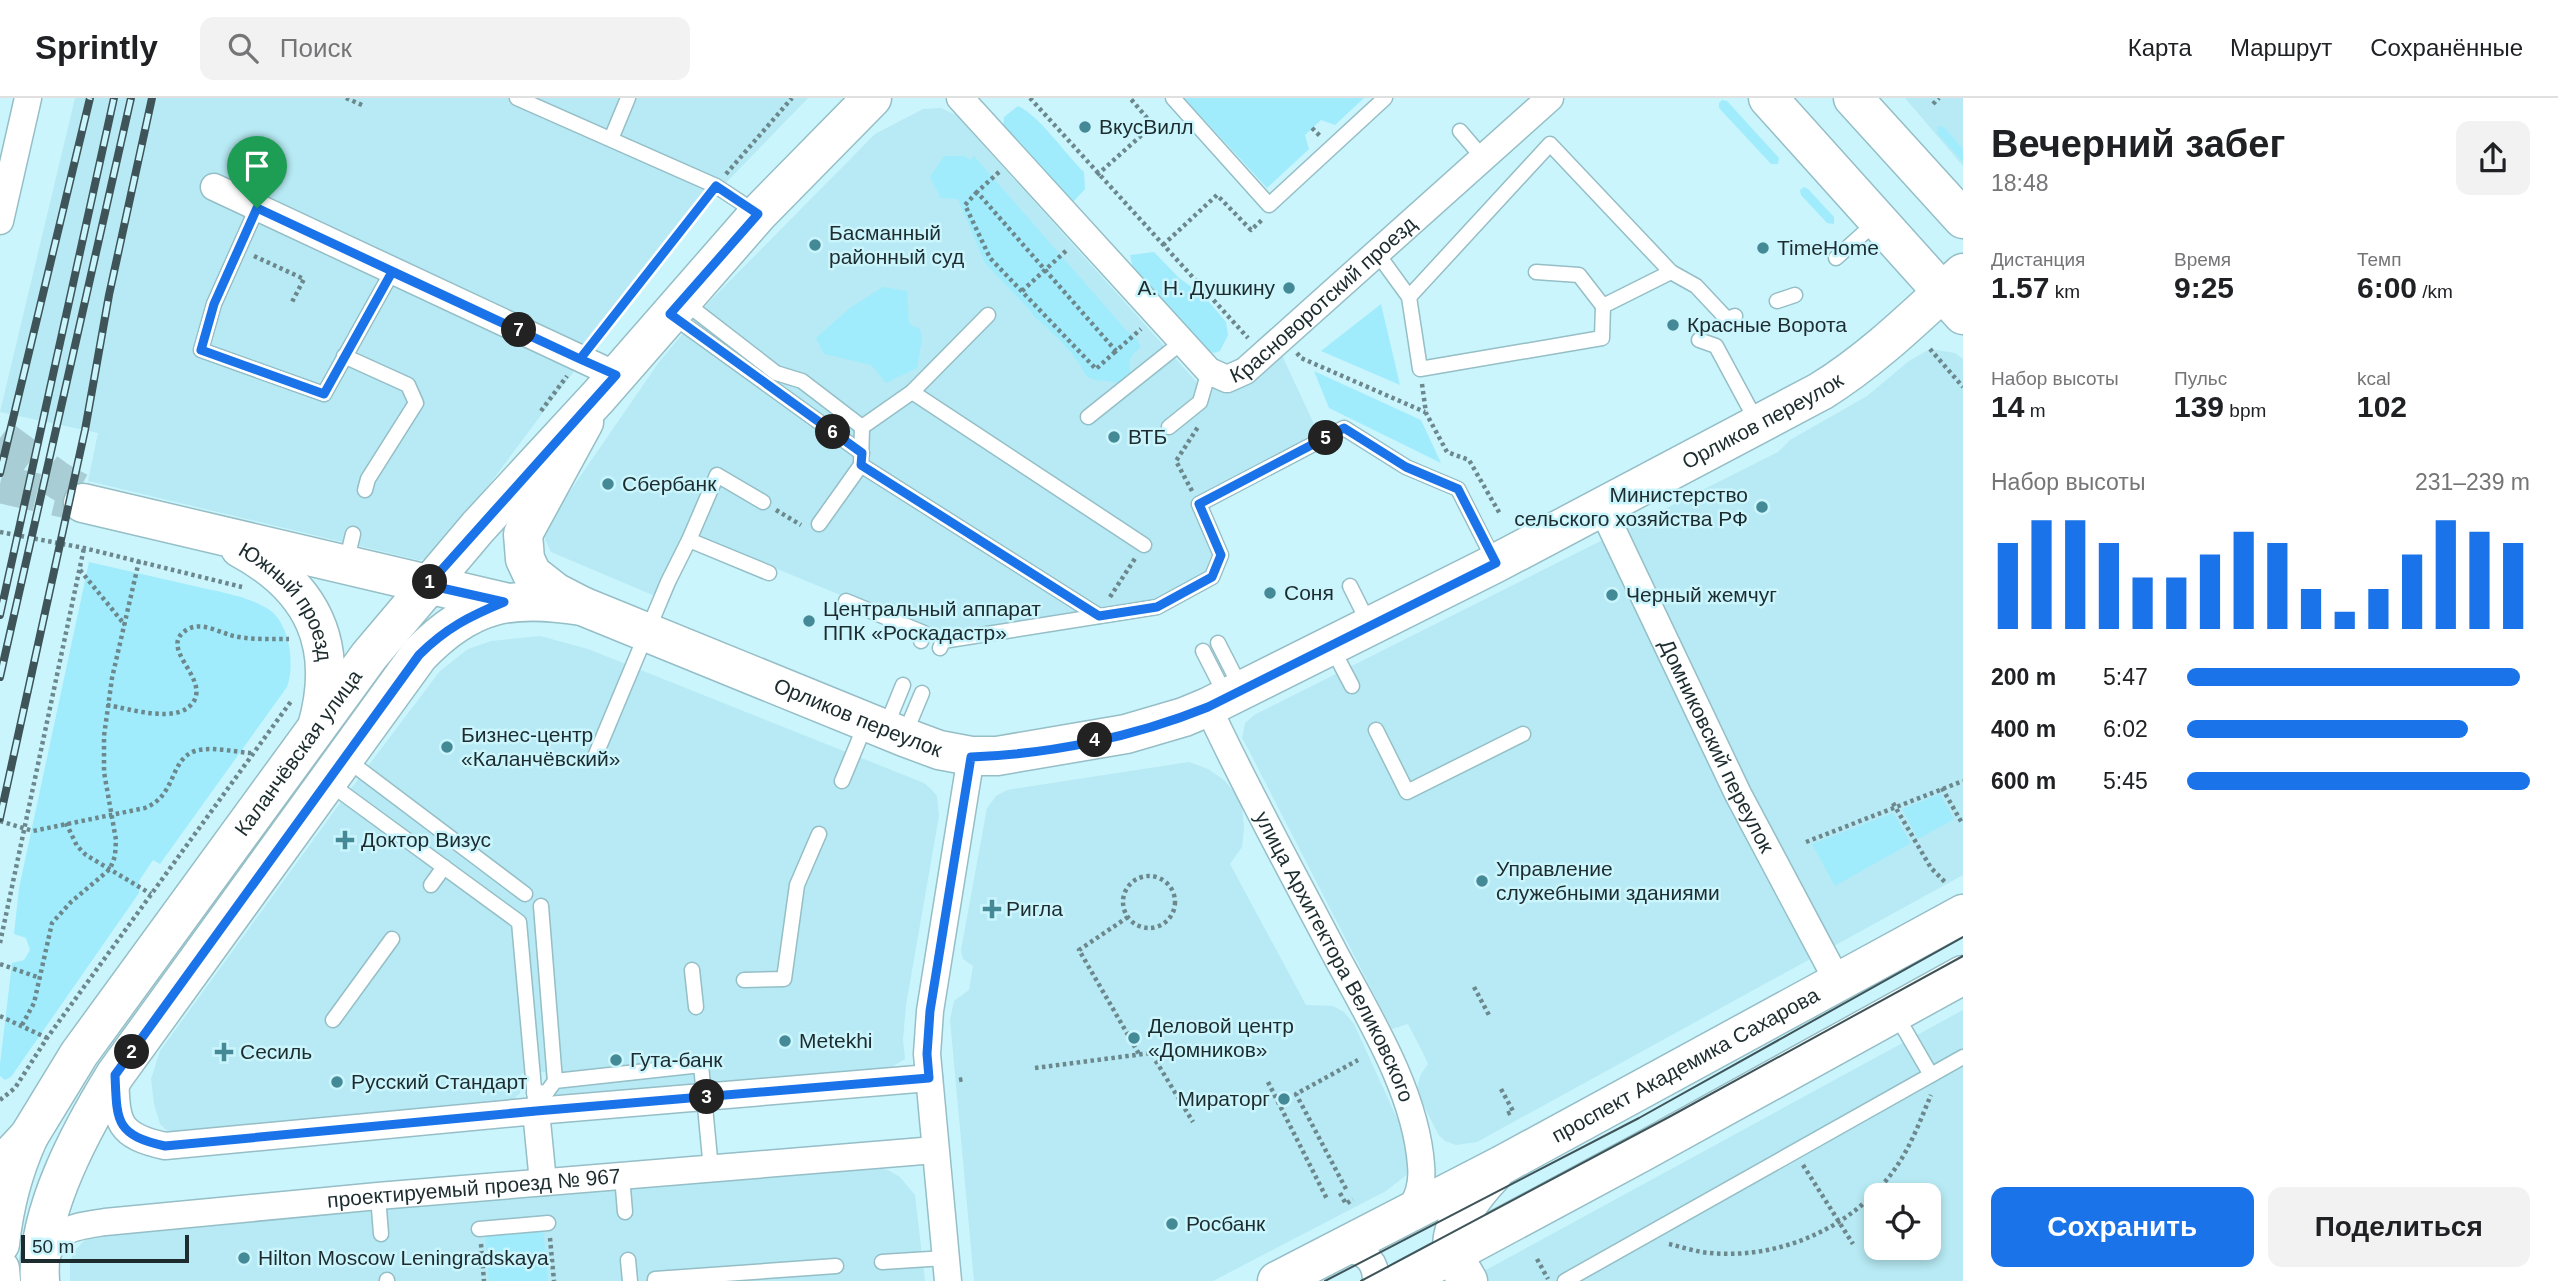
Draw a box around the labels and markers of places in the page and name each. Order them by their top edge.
place label: ВкусВилл [1099,115,1193,138]
marker: ВкусВилл [1077,119,1093,135]
pin [227,136,287,208]
place label: Басманный районный суд [829,221,964,268]
place label: TimeHome [1777,236,1879,259]
marker: Басманный районный суд [807,237,823,253]
marker: TimeHome [1755,240,1771,256]
place label: А. Н. Душкину [1137,276,1275,299]
marker: А. Н. Душкину [1281,280,1297,296]
pin: 7 [502,313,536,348]
place label: Красные Ворота [1687,313,1847,336]
marker: Красные Ворота [1665,317,1681,333]
pin: 6 [816,414,850,450]
pin: 5 [1308,420,1344,456]
place label: ВТБ [1128,425,1167,448]
marker: ВТБ [1106,429,1122,445]
place label: Сбербанк [622,472,717,495]
marker: Сбербанк [600,476,616,492]
place label: Министерство сельского хозяйства РФ [1514,483,1748,530]
marker: Министерство сельского хозяйства РФ [1754,499,1770,515]
pin: 1 [412,564,448,600]
place label: Соня [1284,581,1334,604]
place label: Черный жемчуг [1626,583,1777,606]
marker: Соня [1262,585,1278,601]
marker: Черный жемчуг [1604,587,1620,603]
place label: Центральный аппарат ППК «Роскадастр» [823,597,1041,644]
marker: Центральный аппарат ППК «Роскадастр» [801,613,817,629]
pin: 4 [1078,722,1112,758]
place label: Бизнес-центр «Каланчёвский» [461,723,621,770]
marker: Бизнес-центр «Каланчёвский» [439,739,455,755]
place label: Доктор Визус [361,828,491,851]
marker: Доктор Визус [335,830,355,850]
place label: Управление служебными зданиями [1496,857,1720,904]
marker: Управление служебными зданиями [1474,873,1490,889]
place label: Ригла [1006,897,1063,920]
marker: Ригла [984,901,1000,917]
place label: Деловой центр «Домников» [1148,1014,1294,1061]
place label: Metekhi [799,1029,873,1052]
marker: Деловой центр «Домников» [1126,1030,1142,1046]
marker: Metekhi [777,1033,793,1049]
pin: 2 [114,1034,150,1070]
place label: Сесиль [240,1040,312,1063]
marker: Сесиль [214,1042,234,1062]
place label: Гута-банк [630,1048,723,1071]
marker: Гута-банк [608,1052,624,1068]
place label: Русский Стандарт [351,1070,528,1093]
marker: Русский Стандарт [329,1074,345,1090]
pin: 3 [690,1080,724,1114]
place label: Мираторг [1177,1087,1270,1110]
marker: Мираторг [1276,1091,1292,1107]
place label: Росбанк [1186,1212,1266,1235]
marker: Росбанк [1164,1216,1180,1232]
place label: Hilton Moscow Leningradskaya [258,1246,549,1269]
marker: Hilton Moscow Leningradskaya [236,1250,252,1266]

